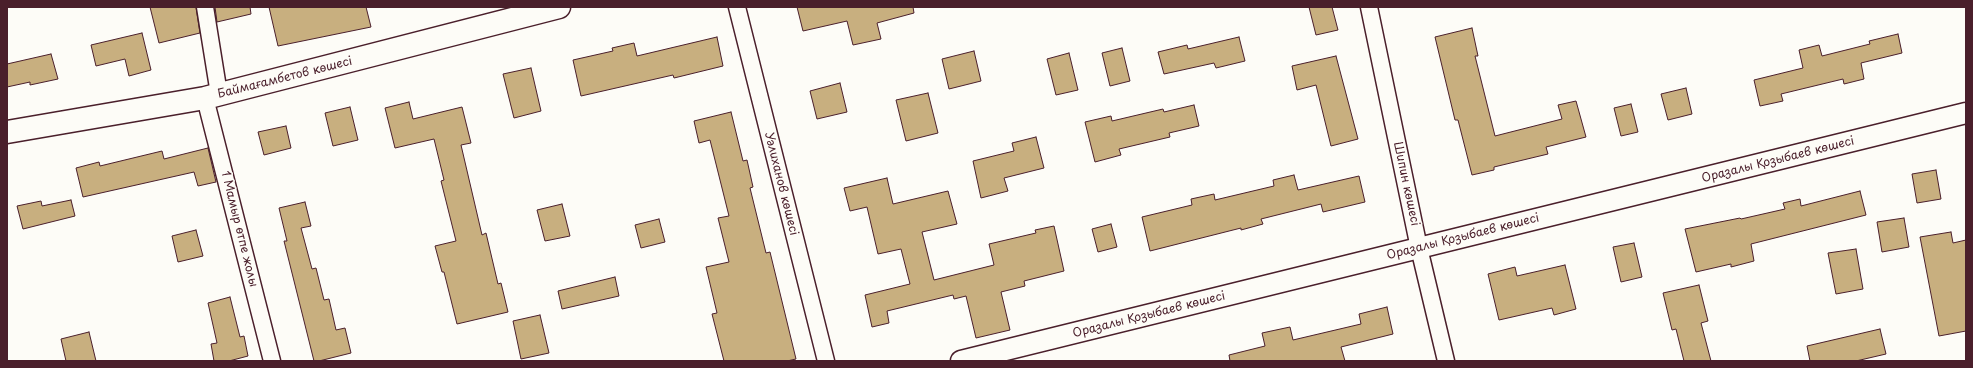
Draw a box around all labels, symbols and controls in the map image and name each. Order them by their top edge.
street label: Баймағамбетов көшесі [216,54,354,102]
street label: Уәлиханов көшесі [761,131,801,237]
street label: Оразалы Қозыбаев көшесі [1700,134,1856,186]
street label: Шипин көшесі [1390,141,1422,227]
street label: 1 Мамыр өтпе жолы [218,170,260,288]
street label: Оразалы Қозыбаев көшесі [1385,211,1541,263]
street label: Оразалы Қозыбаев көшесі [1071,289,1227,341]

